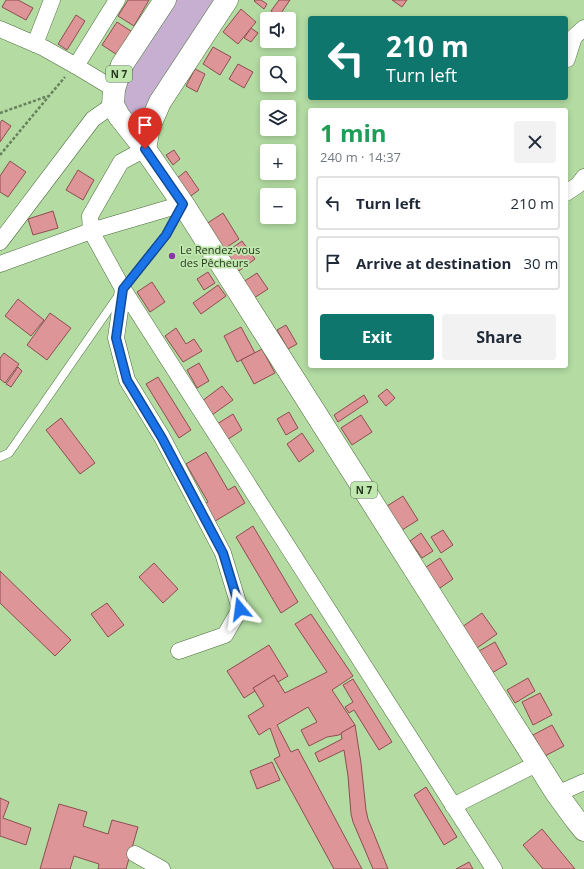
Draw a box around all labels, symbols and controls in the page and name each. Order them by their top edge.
map controls [260,12,296,224]
button: sound [260,12,296,48]
text: 210 m [386,27,469,65]
icon: left [320,32,372,84]
button: search [260,56,296,92]
text: Turn left [386,63,457,87]
road number: N 7 [106,66,132,82]
button: layers [260,100,296,136]
pin [128,108,162,149]
icon: arrive [134,114,156,136]
text: 1 min [320,116,387,149]
button: close [514,121,556,163]
button: + [260,144,296,180]
text: 240 m · 14:37 [320,148,401,166]
button: − [260,188,296,224]
icon: left [322,192,344,214]
text: Turn left [356,193,421,213]
text: 210 m [510,193,554,213]
place label: Le Rendez-vous des Pêcheurs [180,242,260,270]
marker: Le Rendez-vous des Pêcheurs [167,251,177,261]
icon: arrive [322,252,344,274]
text: Arrive at destination [356,253,511,273]
text: 30 m [523,253,558,273]
button: Exit [320,314,434,360]
button: Share [442,314,556,360]
road number: N 7 [351,482,377,498]
position arrow [219,588,261,630]

